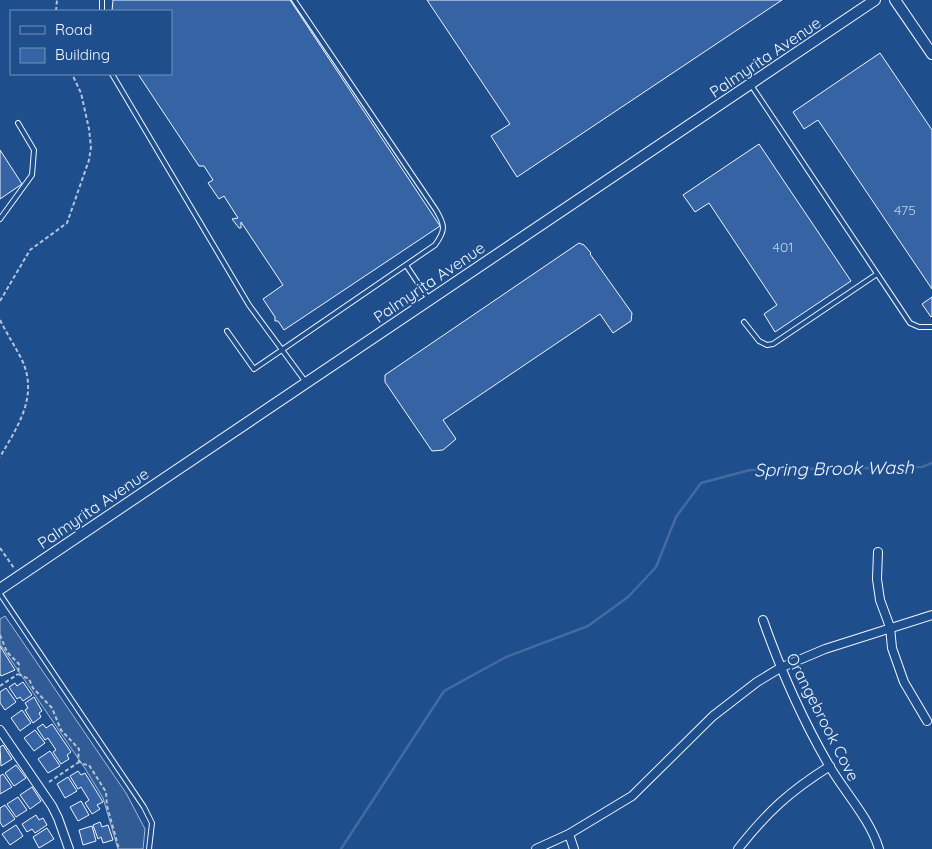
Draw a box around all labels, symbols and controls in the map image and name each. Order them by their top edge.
legend [10,10,172,75]
street label: Palmyrita Avenue [705,12,825,102]
text: Road [55,20,92,39]
text: Building [55,45,110,64]
house number: 475 [894,201,916,219]
street label: Palmyrita Avenue [369,237,489,327]
house number: 401 [773,238,793,256]
water label: Spring Brook Wash [754,456,915,481]
street label: Palmyrita Avenue [33,463,153,553]
street label: Orangebrook Cove [782,650,864,784]

